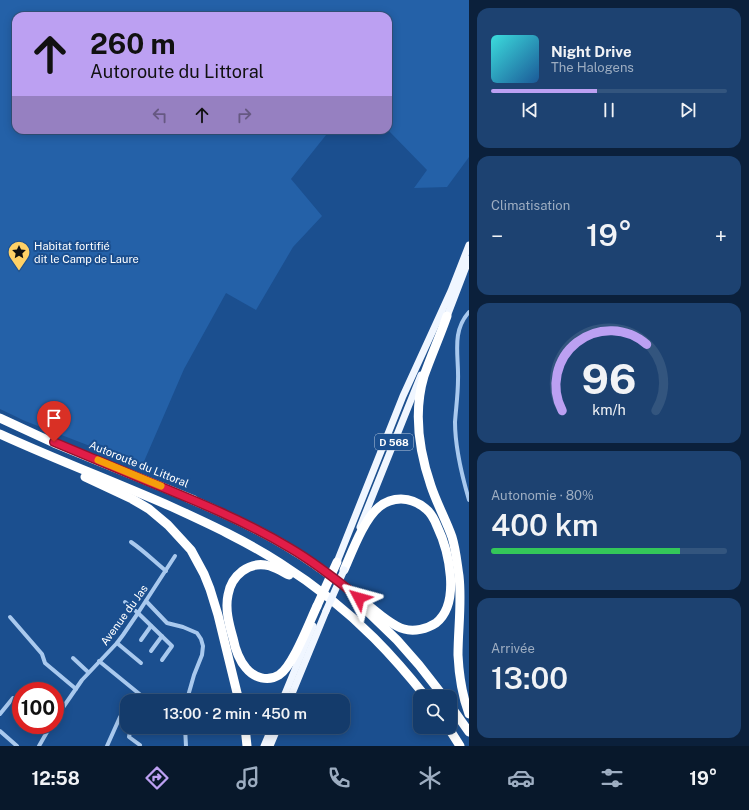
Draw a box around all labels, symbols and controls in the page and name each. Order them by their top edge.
text: 260 m [90,27,176,60]
icon: ahead [24,28,76,80]
text: Night Drive [551,43,632,60]
text: The Halogens [551,60,634,75]
text: Autoroute du Littoral [90,61,264,82]
icon: previous [519,99,541,121]
icon: pause [598,99,620,121]
icon: next [677,99,699,121]
icon: left [149,104,171,126]
icon: ahead [191,104,213,126]
icon: right [233,104,255,126]
text: Climatisation [491,198,570,213]
text: 19° [586,217,632,253]
text: − [491,223,503,249]
text: + [715,223,727,249]
place icon: Habitat fortifié dit le Camp de Laure [6,239,32,272]
place label: Habitat fortifié dit le Camp de Laure [34,240,139,265]
text: 96 [582,354,636,403]
pin [37,401,71,442]
text: km/h [592,401,626,418]
icon: arrive [43,407,65,429]
road number: D 568 [375,434,413,450]
street label: Autoroute du Littoral [87,439,191,489]
text: Autonomie · 80% [491,488,594,503]
text: 400 km [491,507,599,543]
position arrow [338,577,380,619]
street label: Avenue du Jas [98,582,150,648]
text: Arrivée [491,641,535,656]
text: 13:00 [491,660,568,696]
speed limit sign: 100 [12,682,64,734]
map controls [413,690,457,734]
button: search [413,690,457,734]
text: 13:00 · 2 min · 450 m [163,705,307,722]
icon: directions [143,764,171,792]
icon: music [234,764,262,792]
icon: phone [325,764,353,792]
icon: climate [416,764,444,792]
icon: car [507,764,535,792]
icon: filters [598,764,626,792]
text: 12:58 [32,768,80,789]
text: 19° [689,768,717,789]

